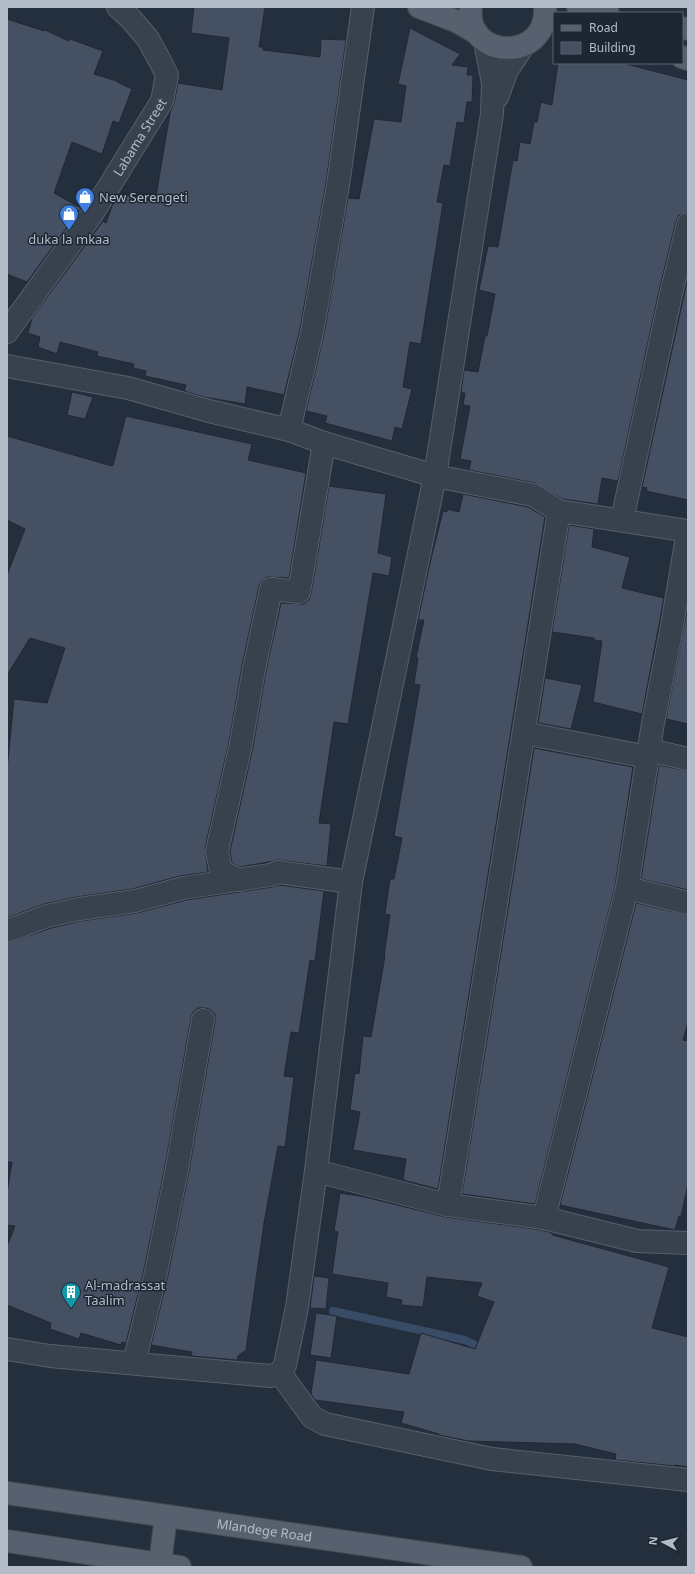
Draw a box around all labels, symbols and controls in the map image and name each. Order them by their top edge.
legend [553,12,683,64]
text: Road [589,19,618,36]
text: Building [589,39,636,56]
street label: Labama Street [109,94,171,179]
shop icon: New Serengeti [74,186,96,214]
place label: New Serengeti [99,188,188,206]
shop icon: duka la mkaa [58,203,80,231]
place label: duka la mkaa [28,230,110,248]
place label: Al-madrassat Taalim [85,1276,165,1309]
building icon: Al-madrassat Taalim [60,1281,82,1309]
street label: Mlandege Road [216,1514,313,1546]
north arrow [643,1522,683,1562]
text: N [645,1535,661,1546]

